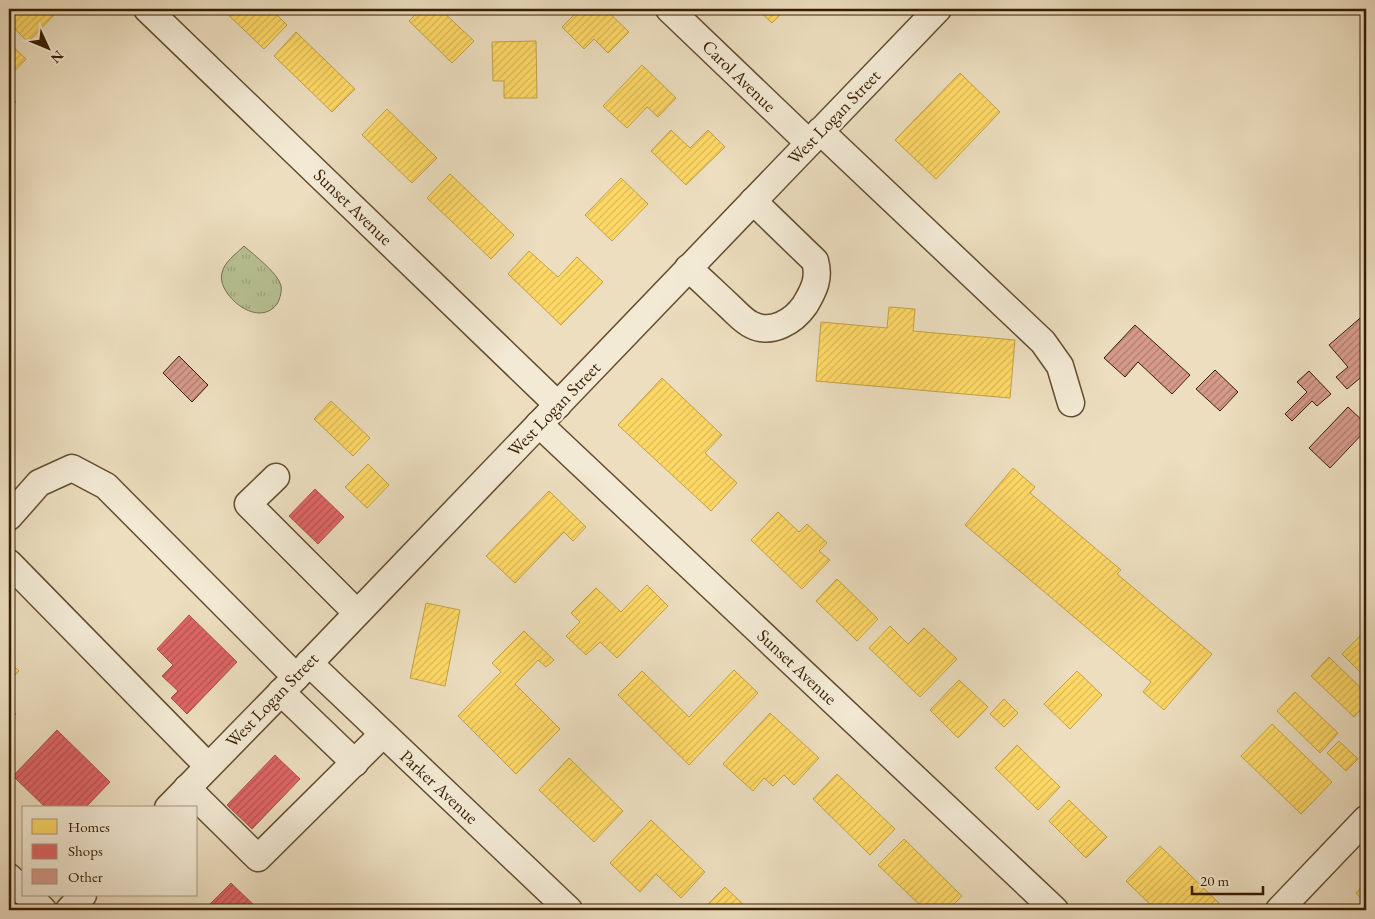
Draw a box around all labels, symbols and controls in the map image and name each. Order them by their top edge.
north arrow [22,22,72,72]
street label: Carol Avenue [697,35,781,117]
text: N [46,47,68,68]
street label: West Logan Street [782,64,885,169]
street label: Sunset Avenue [309,163,398,250]
street label: West Logan Street [502,356,605,461]
street label: Sunset Avenue [753,624,842,710]
street label: West Logan Street [220,647,323,752]
street label: Parker Avenue [395,744,483,829]
legend [22,806,198,896]
text: Homes [68,817,110,836]
text: Shops [68,841,103,860]
scale bar [1192,864,1264,896]
text: Other [68,867,103,886]
text: 20 m [1200,871,1229,890]

